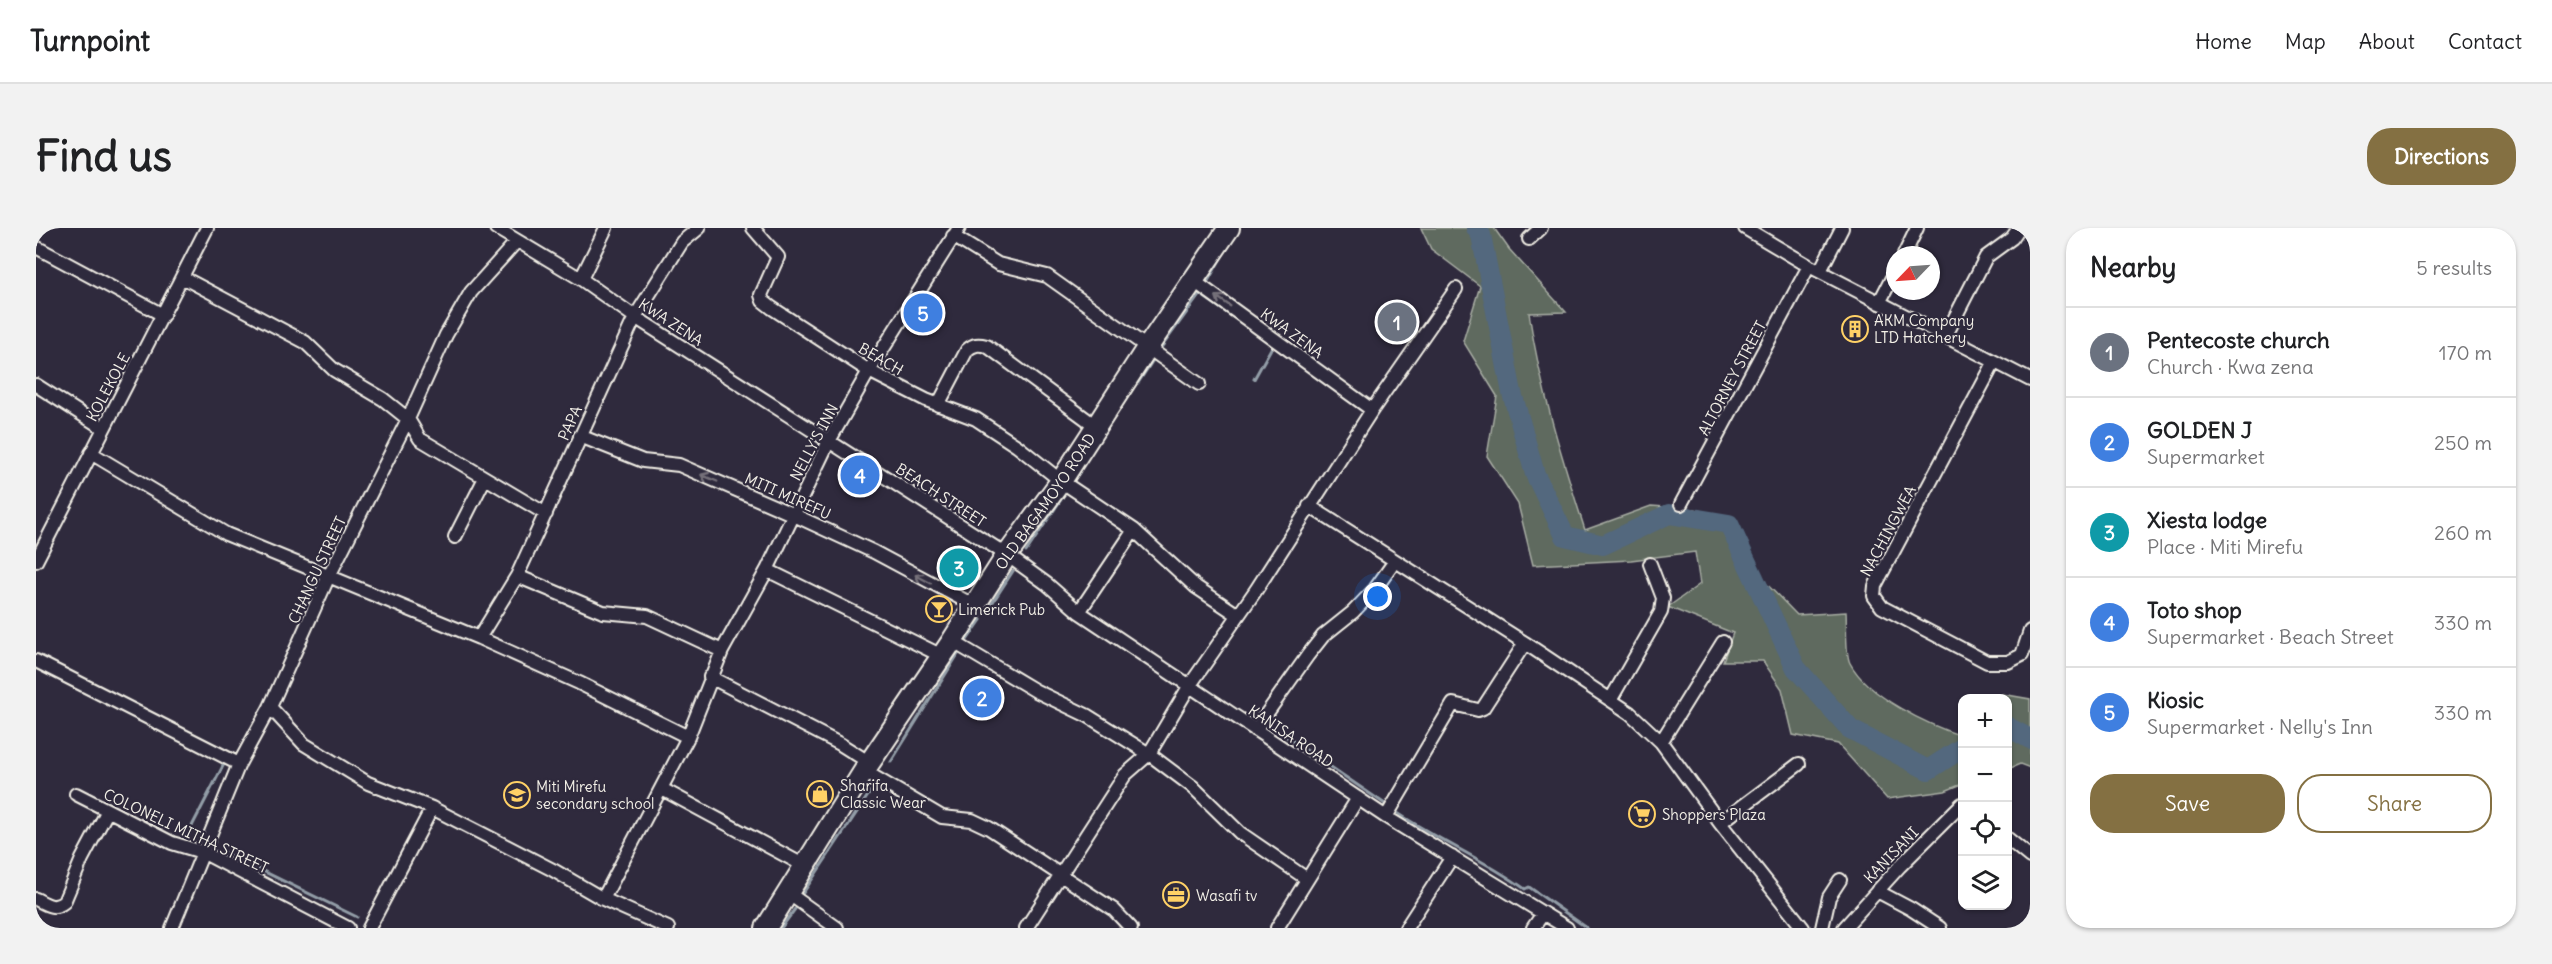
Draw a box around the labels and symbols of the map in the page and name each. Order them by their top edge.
north arrow [1886,246,1940,300]
pin: 5 [904,290,942,335]
street label: KWA ZENA [635,294,707,350]
one-way arrow [1215,295,1232,307]
pin: 1 [1378,300,1416,344]
street label: KWA ZENA [1257,304,1327,362]
place label: AKM Company LTD Hatchery [1874,311,1974,347]
building icon: AKM Company LTD Hatchery [1840,314,1870,344]
street label: ALTORNEY STREET [1694,317,1770,439]
street label: BEACH [855,339,907,380]
street label: KOLEKOLE [82,349,134,425]
street label: NELLY'S INN [786,400,842,484]
street label: PAPA [554,402,586,444]
street label: OLD BAGAMOYO ROAD [991,429,1099,573]
pin: 4 [840,452,880,498]
street label: BEACH STREET [892,459,990,531]
street label: MITI MIREFU [742,469,834,523]
one-way arrow [700,472,719,483]
street label: NACHINGWEA [1856,482,1920,580]
street label: CHANGU STREET [284,513,350,627]
pin: 3 [940,546,978,590]
one-way arrow [915,573,933,584]
your location [1363,582,1392,611]
bar icon: Limerick Pub [924,594,954,624]
place label: Limerick Pub [958,600,1045,619]
pin: 2 [962,676,1002,720]
street label: KANISA ROAD [1245,701,1337,771]
place label: Sharifa Classic Wear [840,776,926,812]
place label: Miti Mirefu secondary school [536,777,654,813]
shop icon: Sharifa Classic Wear [805,779,835,809]
school or university icon: Miti Mirefu secondary school [502,780,532,810]
street label: COLONELI MITHA STREET [101,784,271,878]
supermarket icon: Shoppers Plaza [1627,799,1657,829]
place label: Shoppers Plaza [1662,805,1766,824]
street label: KANISANI [1860,823,1922,887]
office icon: Wasafi tv [1161,880,1191,910]
place label: Wasafi tv [1196,886,1257,905]

